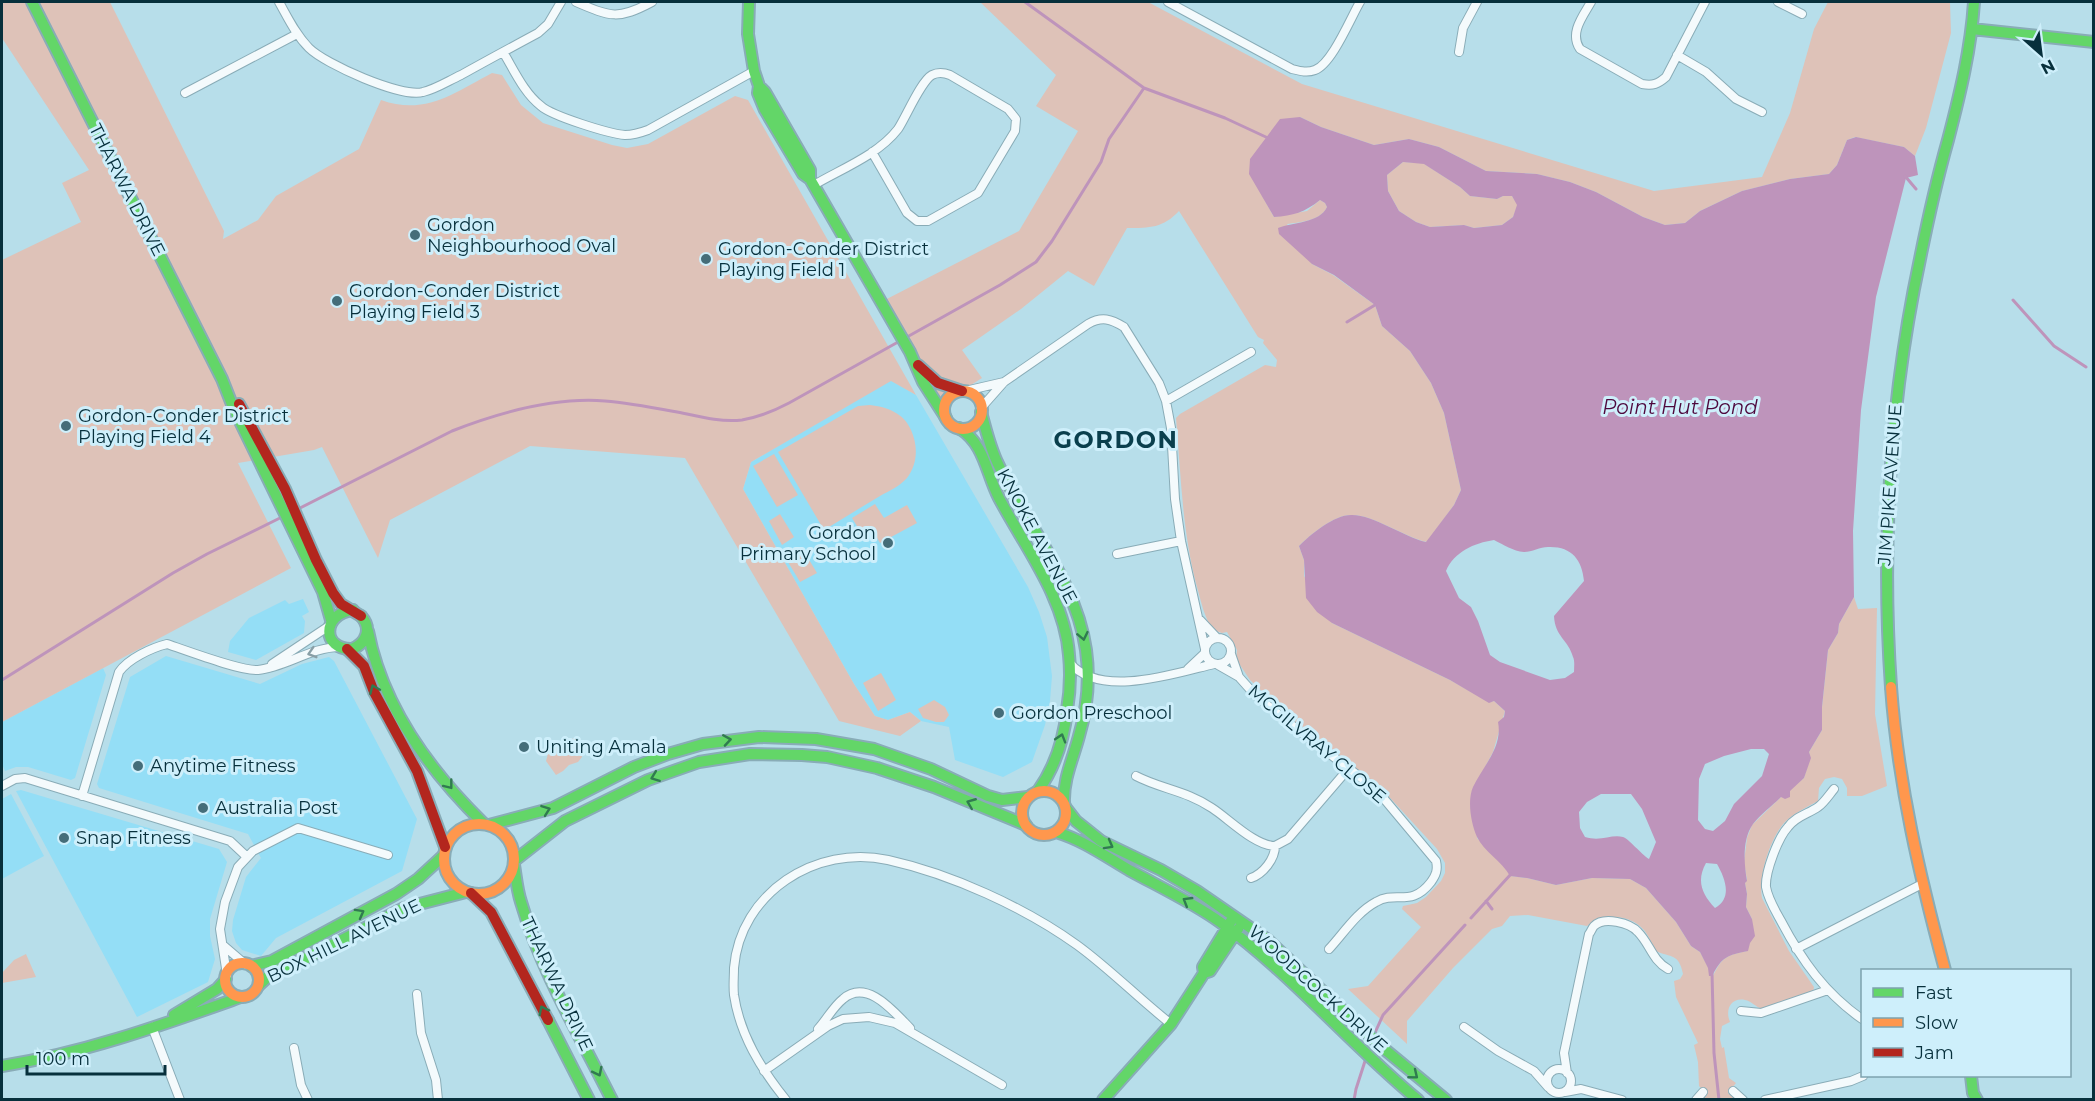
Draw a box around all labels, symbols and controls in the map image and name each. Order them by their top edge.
north arrow [2011,24,2071,84]
text: N [2038,55,2058,78]
street label: THARWA DRIVE [84,120,170,260]
place label: Gordon Neighbourhood Oval [427,214,616,257]
marker: Gordon Neighbourhood Oval [408,228,422,242]
place label: Gordon-Conder District Playing Field 1 [718,238,929,281]
marker: Gordon-Conder District Playing Field 1 [699,252,713,266]
place label: Gordon-Conder District Playing Field 3 [349,280,560,323]
marker: Gordon-Conder District Playing Field 3 [330,294,344,308]
water label: Point Hut Pond [1602,395,1758,419]
street label: JIM PIKE AVENUE [1873,404,1907,567]
place label: Gordon-Conder District Playing Field 4 [78,405,289,448]
marker: Gordon-Conder District Playing Field 4 [59,419,73,433]
district label: GORDON [1054,425,1178,454]
street label: KNOKE AVENUE [992,465,1082,607]
place label: Gordon Primary School [740,522,876,565]
marker: Gordon Primary School [881,536,895,550]
one-way arrow [1076,630,1089,640]
one-way arrow [307,646,318,658]
street label: MCGILVRAY CLOSE [1244,680,1390,808]
one-way arrow [369,685,381,696]
place label: Gordon Preschool [1011,702,1172,724]
marker: Gordon Preschool [992,706,1006,720]
one-way arrow [1054,733,1066,744]
one-way arrow [722,735,731,747]
place label: Uniting Amala [536,736,667,758]
marker: Uniting Amala [517,740,531,754]
place label: Anytime Fitness [150,755,296,777]
marker: Anytime Fitness [131,759,145,773]
one-way arrow [650,769,661,782]
one-way arrow [442,779,453,790]
place label: Australia Post [215,797,338,819]
one-way arrow [967,798,977,811]
marker: Australia Post [196,801,210,815]
one-way arrow [540,805,551,818]
place label: Snap Fitness [76,827,191,849]
marker: Snap Fitness [57,831,71,845]
one-way arrow [1103,838,1114,850]
street label: BOX HILL AVENUE [264,894,424,988]
one-way arrow [1183,896,1193,908]
one-way arrow [354,909,364,921]
street label: THARWA DRIVE [516,914,598,1054]
street label: WOODCOCK DRIVE [1244,921,1392,1057]
legend [1861,969,2071,1077]
text: Fast [1915,982,1953,1004]
one-way arrow [539,1005,551,1016]
text: Slow [1915,1012,1958,1034]
scale bar [27,1038,165,1076]
text: Jam [1914,1042,1954,1064]
text: 100 m [36,1048,90,1070]
one-way arrow [591,1065,603,1076]
one-way arrow [1407,1067,1418,1078]

